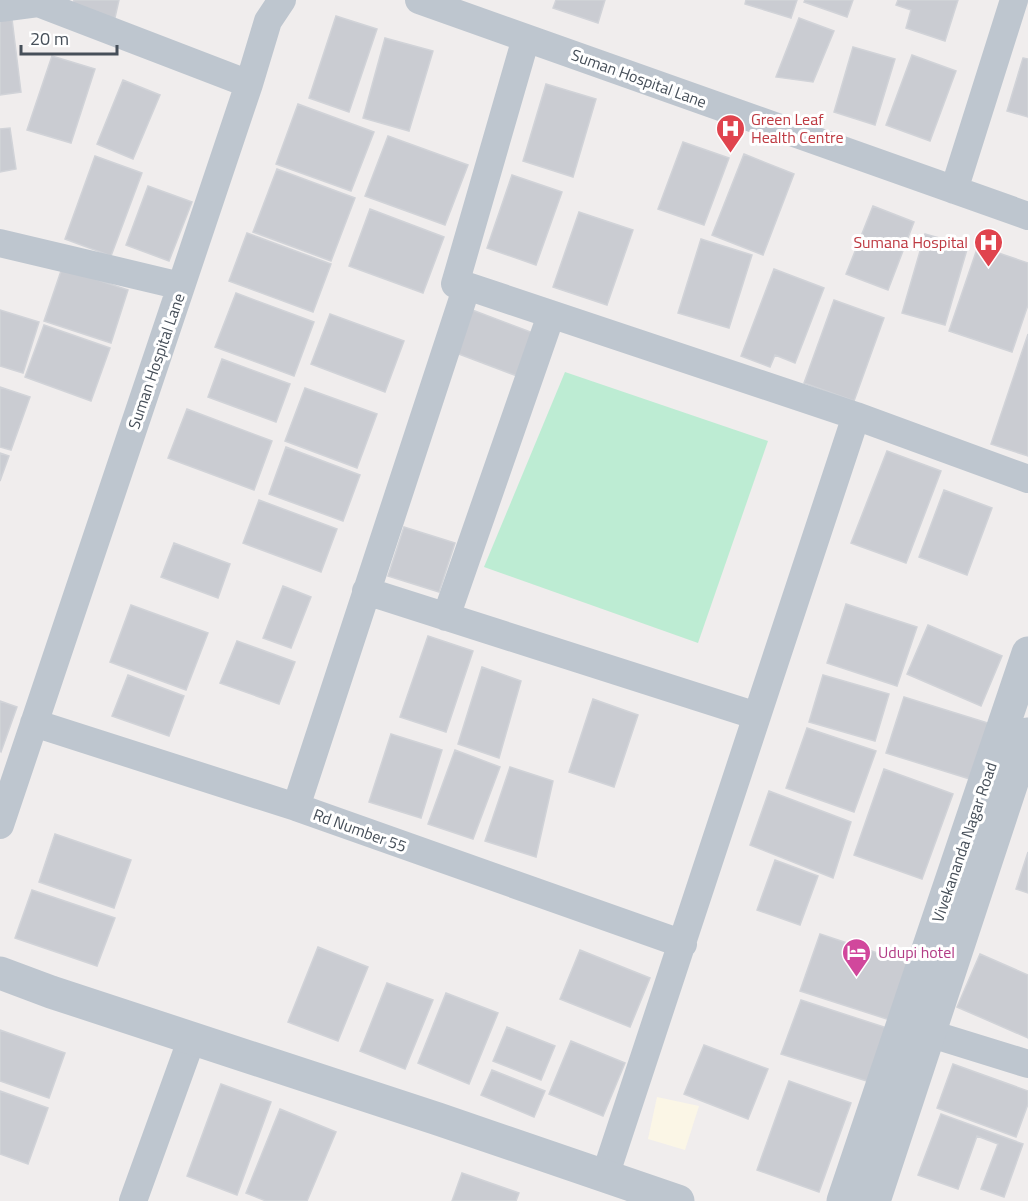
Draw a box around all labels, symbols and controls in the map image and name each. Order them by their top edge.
scale bar [21,18,117,56]
text: 20 m [30,25,69,52]
street label: Suman Hospital Lane [568,42,710,114]
place label: Green Leaf Health Centre [751,107,843,149]
hospital icon: Green Leaf Health Centre [714,112,746,154]
hospital icon: Sumana Hospital [973,226,1005,268]
place label: Sumana Hospital [853,230,968,254]
street label: Suman Hospital Lane [121,290,191,432]
street label: Vivekananda Nagar Road [925,759,1003,925]
street label: Rd Number 55 [310,802,410,858]
hotel icon: Udupi hotel [841,936,873,978]
place label: Udupi hotel [878,940,955,964]

